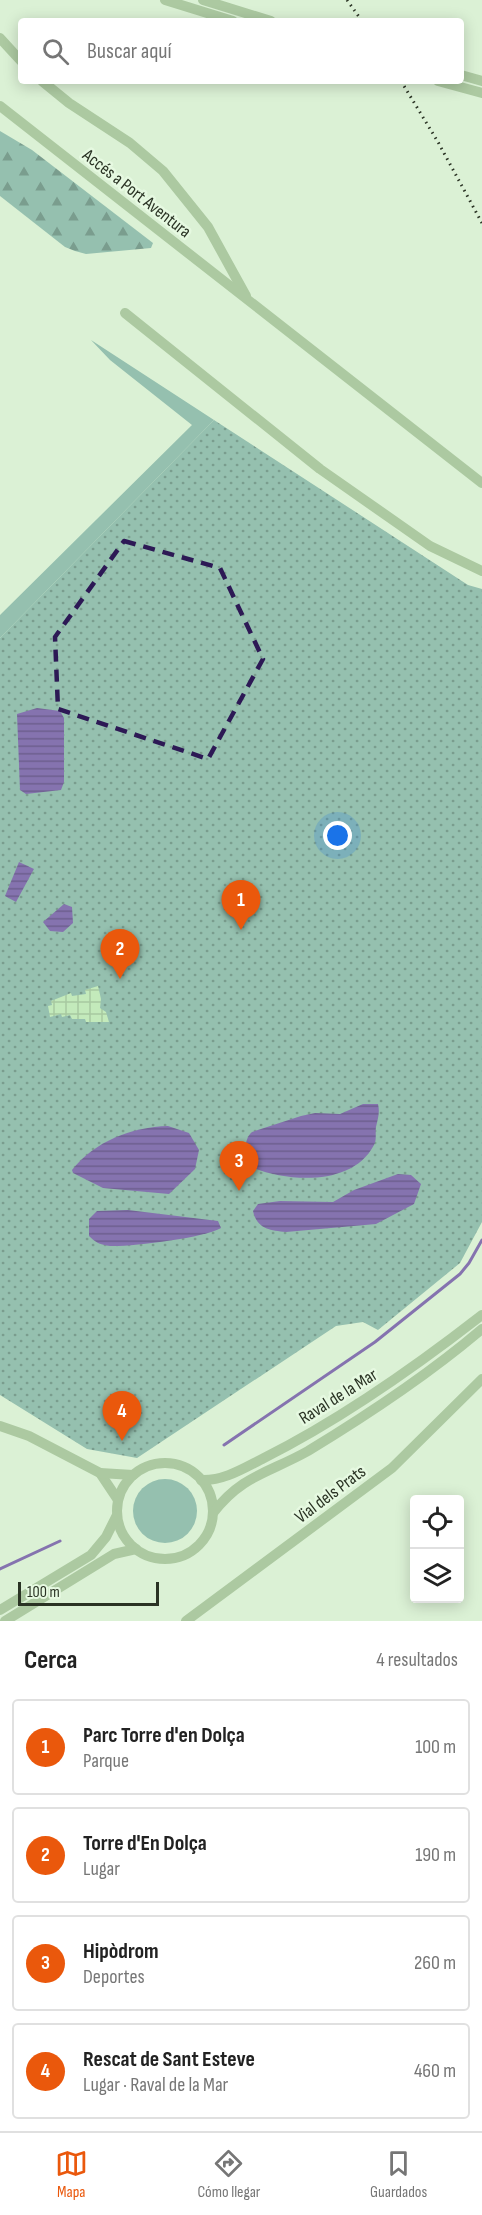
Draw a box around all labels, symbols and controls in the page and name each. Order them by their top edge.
search box [18,18,464,84]
icon: search [39,35,72,68]
text: Buscar aquí [87,38,172,65]
street label: Accés a Port Aventura [78,144,195,242]
your location [323,821,352,850]
pin: 1 [222,880,260,930]
pin: 2 [100,930,140,979]
pin: 3 [220,1142,258,1191]
street label: Raval de la Mar [295,1364,381,1429]
pin: 4 [102,1392,142,1441]
street label: Vial dels Prats [291,1461,370,1528]
map controls [410,1495,464,1603]
button: locate [410,1495,464,1549]
button: layers [410,1549,464,1603]
scale bar [18,1579,159,1606]
text: 100 m [27,1583,60,1602]
text: Cerca [24,1645,77,1676]
text: 4 resultados [376,1648,458,1672]
text: Parc Torre d'en Dolça [83,1722,245,1749]
text: 1 [42,1735,49,1759]
text: 100 m [415,1735,456,1759]
text: Parque [83,1749,129,1773]
text: Torre d'En Dolça [83,1830,207,1857]
text: 2 [41,1843,50,1867]
text: 190 m [415,1843,456,1867]
text: Lugar [83,1857,120,1881]
text: Hipòdrom [83,1938,159,1965]
text: 3 [41,1951,50,1975]
text: 260 m [414,1951,456,1975]
text: Deportes [83,1965,145,1989]
text: Rescat de Sant Esteve [83,2046,255,2073]
text: 4 [41,2059,50,2083]
text: 460 m [414,2059,456,2083]
text: Lugar · Raval de la Mar [83,2073,228,2097]
tab: Mapa [55,2147,88,2202]
tab: Cómo llegar [197,2147,260,2202]
tab: Guardados [370,2147,427,2202]

